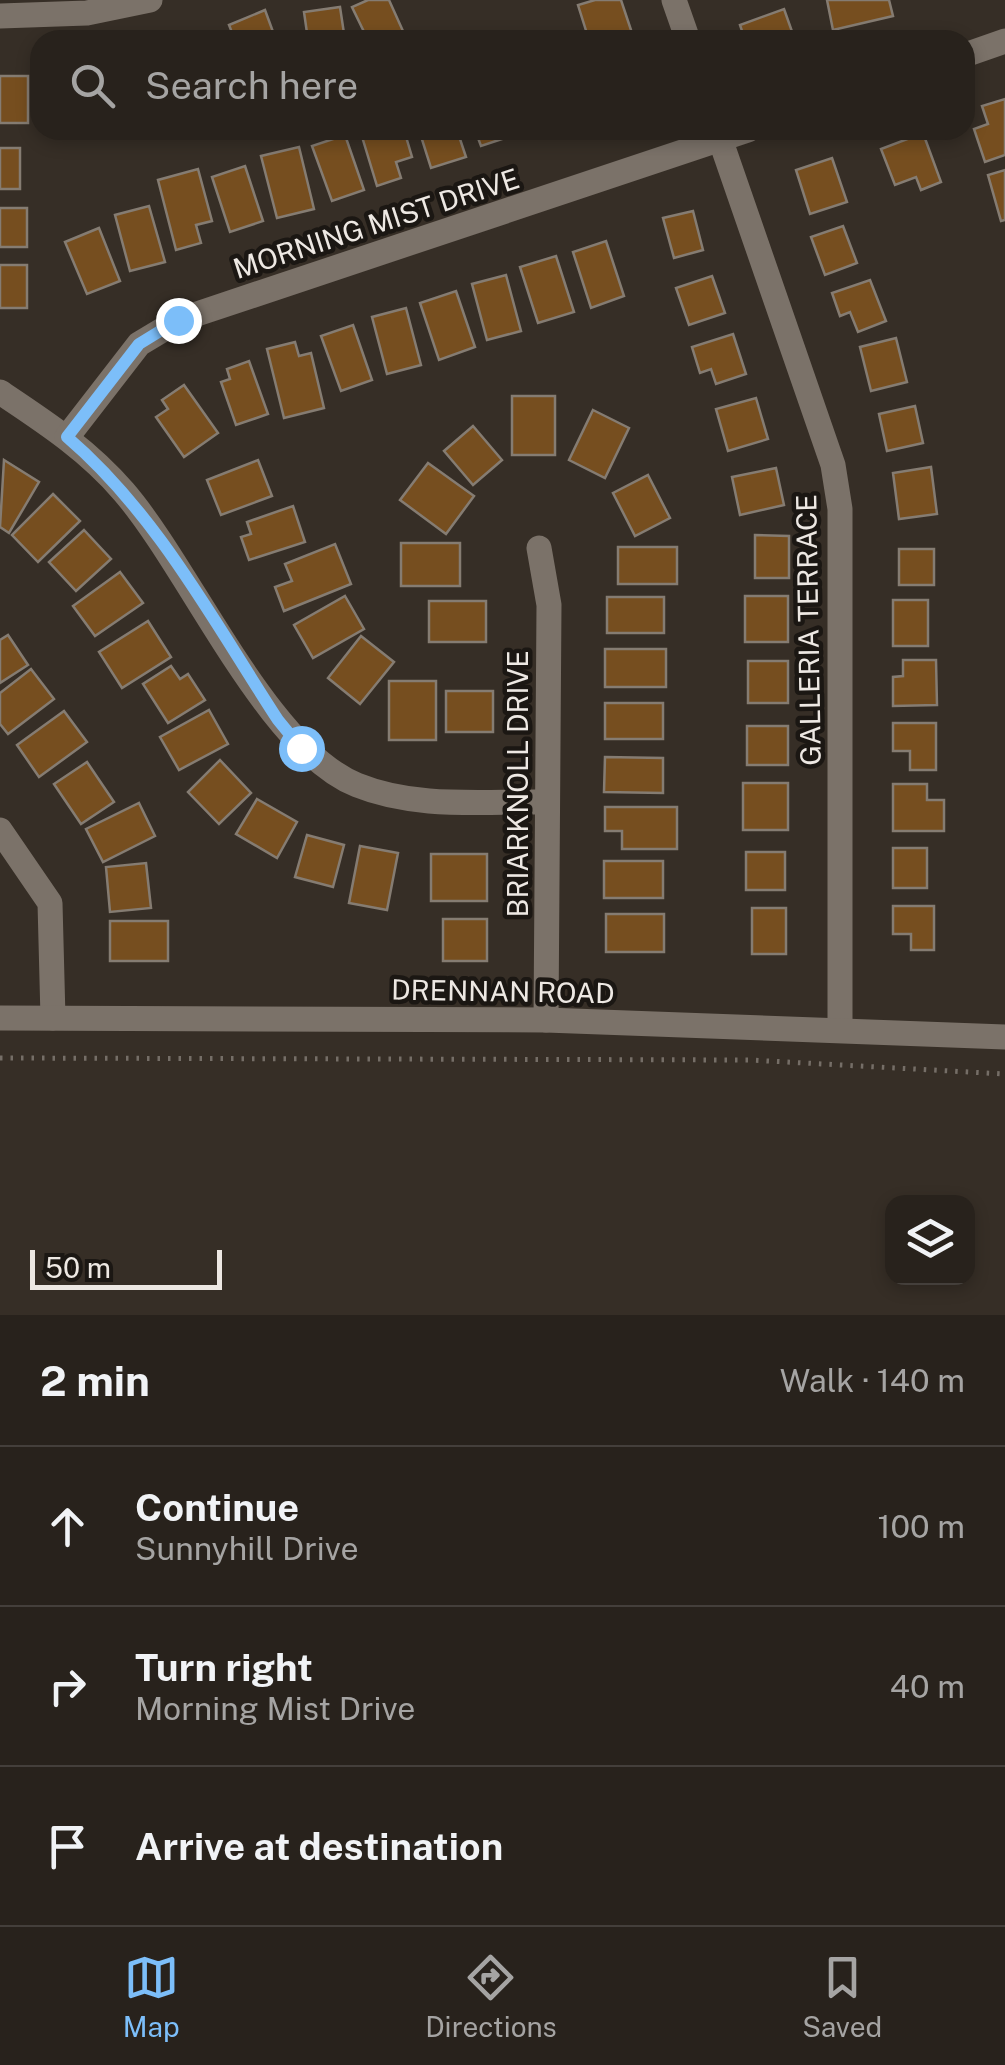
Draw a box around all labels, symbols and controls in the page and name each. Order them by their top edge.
search box [30,30,975,140]
icon: search [65,58,120,113]
text: Search here [145,63,358,108]
street label: MORNING MIST DRIVE [229,161,523,285]
route end [156,298,202,344]
street label: GALLERIA TERRACE [789,494,827,766]
street label: BRIARKNOLL DRIVE [501,650,534,918]
route start [279,726,325,772]
street label: DRENNAN ROAD [391,973,615,1009]
map controls [885,1195,975,1285]
button: layers [885,1195,975,1285]
scale bar [30,1245,222,1290]
text: 50 m [45,1251,111,1284]
text: 2 min [40,1356,150,1405]
text: Walk · 140 m [780,1362,965,1399]
text: Continue [135,1485,299,1530]
icon: ahead [40,1499,95,1554]
text: 100 m [878,1508,965,1545]
text: Sunnyhill Drive [135,1530,359,1567]
text: Turn right [135,1645,313,1690]
icon: right [40,1659,95,1714]
text: 40 m [890,1668,965,1705]
text: Morning Mist Drive [135,1690,415,1727]
icon: arrive [40,1819,95,1874]
text: Arrive at destination [135,1824,503,1869]
tab: Map [123,1950,180,2043]
tab: Directions [425,1950,557,2043]
tab: Saved [802,1950,882,2043]

